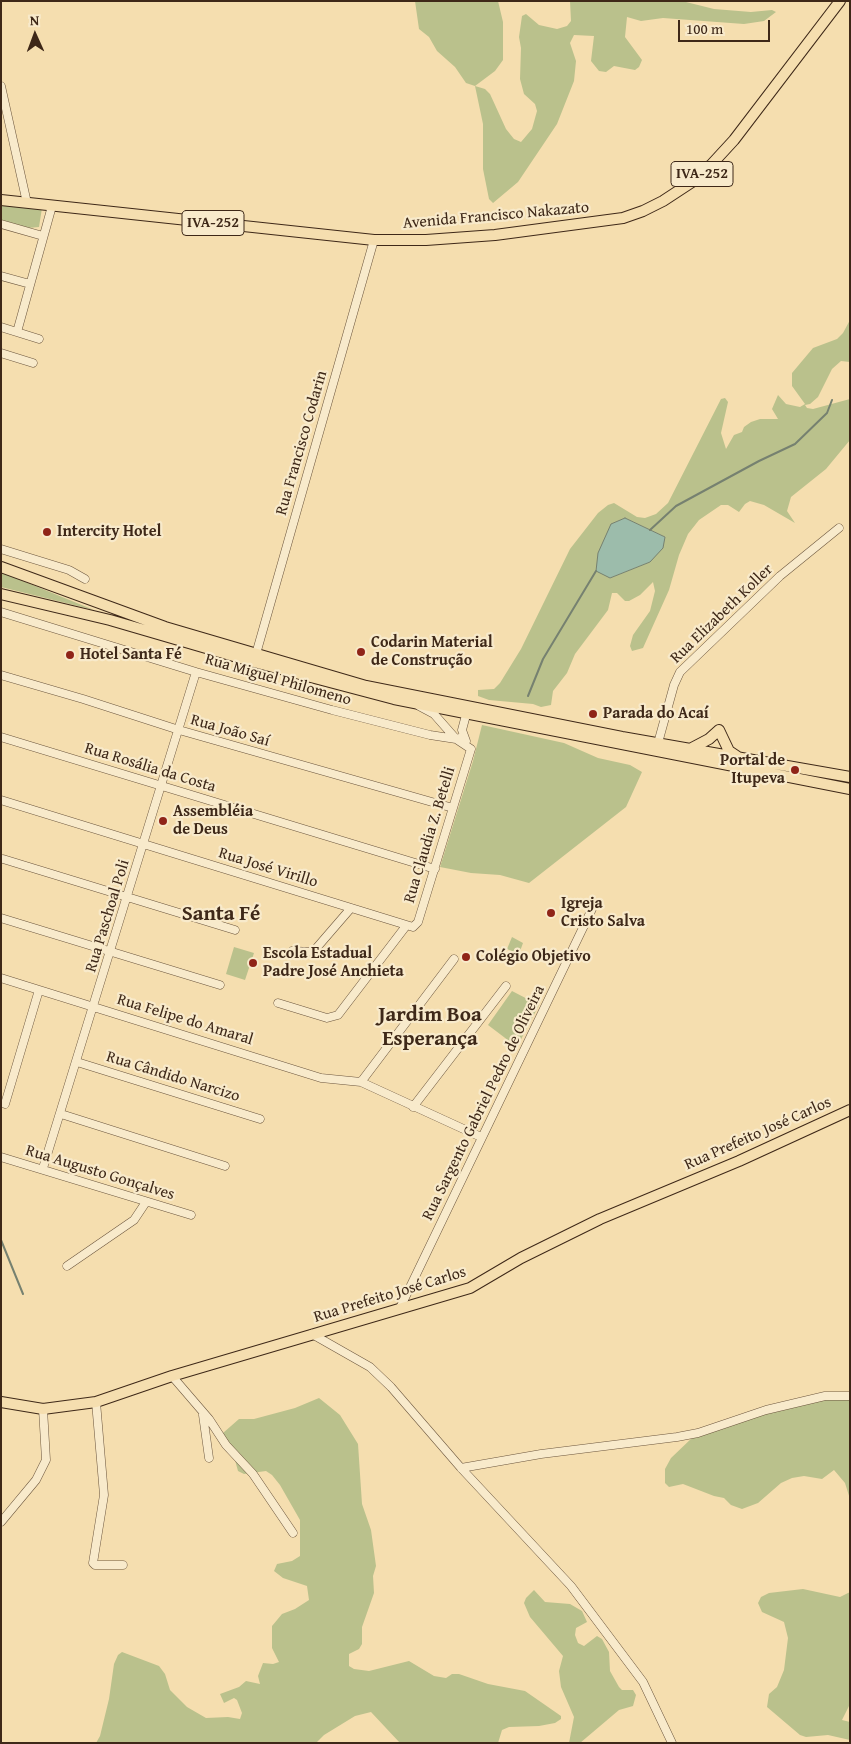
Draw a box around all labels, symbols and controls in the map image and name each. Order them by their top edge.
north arrow [10,10,60,60]
text: N [29,10,39,30]
scale bar [681,10,774,42]
text: 100 m [686,18,723,39]
road number: IVA-252 [671,162,733,186]
street label: Avenida Francisco Nakazato [402,198,590,234]
road number: IVA-252 [182,210,244,236]
street label: Rua Francisco Codarin [272,369,332,517]
place label: Intercity Hotel [57,522,161,542]
marker: Intercity Hotel [41,526,53,538]
street label: Rua Elizabeth Koller [667,560,777,668]
place label: Codarin Material de Construção [371,633,493,671]
place label: Hotel Santa Fé [80,645,182,665]
marker: Codarin Material de Construção [355,646,367,658]
marker: Hotel Santa Fé [64,649,76,661]
street label: Rua Miguel Philomeno [203,650,353,710]
place label: Parada do Acaí [603,704,709,724]
marker: Parada do Acaí [587,708,599,720]
street label: Rua João Saí [188,711,272,751]
street label: Rua Rosália da Costa [82,739,218,797]
place label: Portal de Itupeva [720,751,785,789]
street label: Rua Claudia Z. Betelli [400,764,460,906]
marker: Portal de Itupeva [789,764,801,776]
place label: Assembléia de Deus [173,802,253,840]
marker: Assembléia de Deus [157,815,169,827]
street label: Rua José Virillo [216,844,320,892]
street label: Rua Paschoal Poli [82,857,134,975]
place label: Igreja Cristo Salva [561,894,645,932]
district label: Santa Fé [182,902,260,928]
marker: Igreja Cristo Salva [545,907,557,919]
place label: Escola Estadual Padre José Anchieta [263,944,404,982]
place label: Colégio Objetivo [476,947,591,967]
marker: Colégio Objetivo [460,951,472,963]
marker: Escola Estadual Padre José Anchieta [247,957,259,969]
street label: Rua Sargento Gabriel Pedro de Oliveira [419,982,549,1224]
street label: Rua Felipe do Amaral [115,990,255,1050]
district label: Jardim Boa Esperança [378,1003,482,1053]
street label: Rua Cândido Narcizo [104,1048,242,1106]
street label: Rua Prefeito José Carlos [682,1093,834,1175]
street label: Rua Augusto Gonçalves [23,1141,177,1205]
street label: Rua Prefeito José Carlos [311,1263,469,1327]

